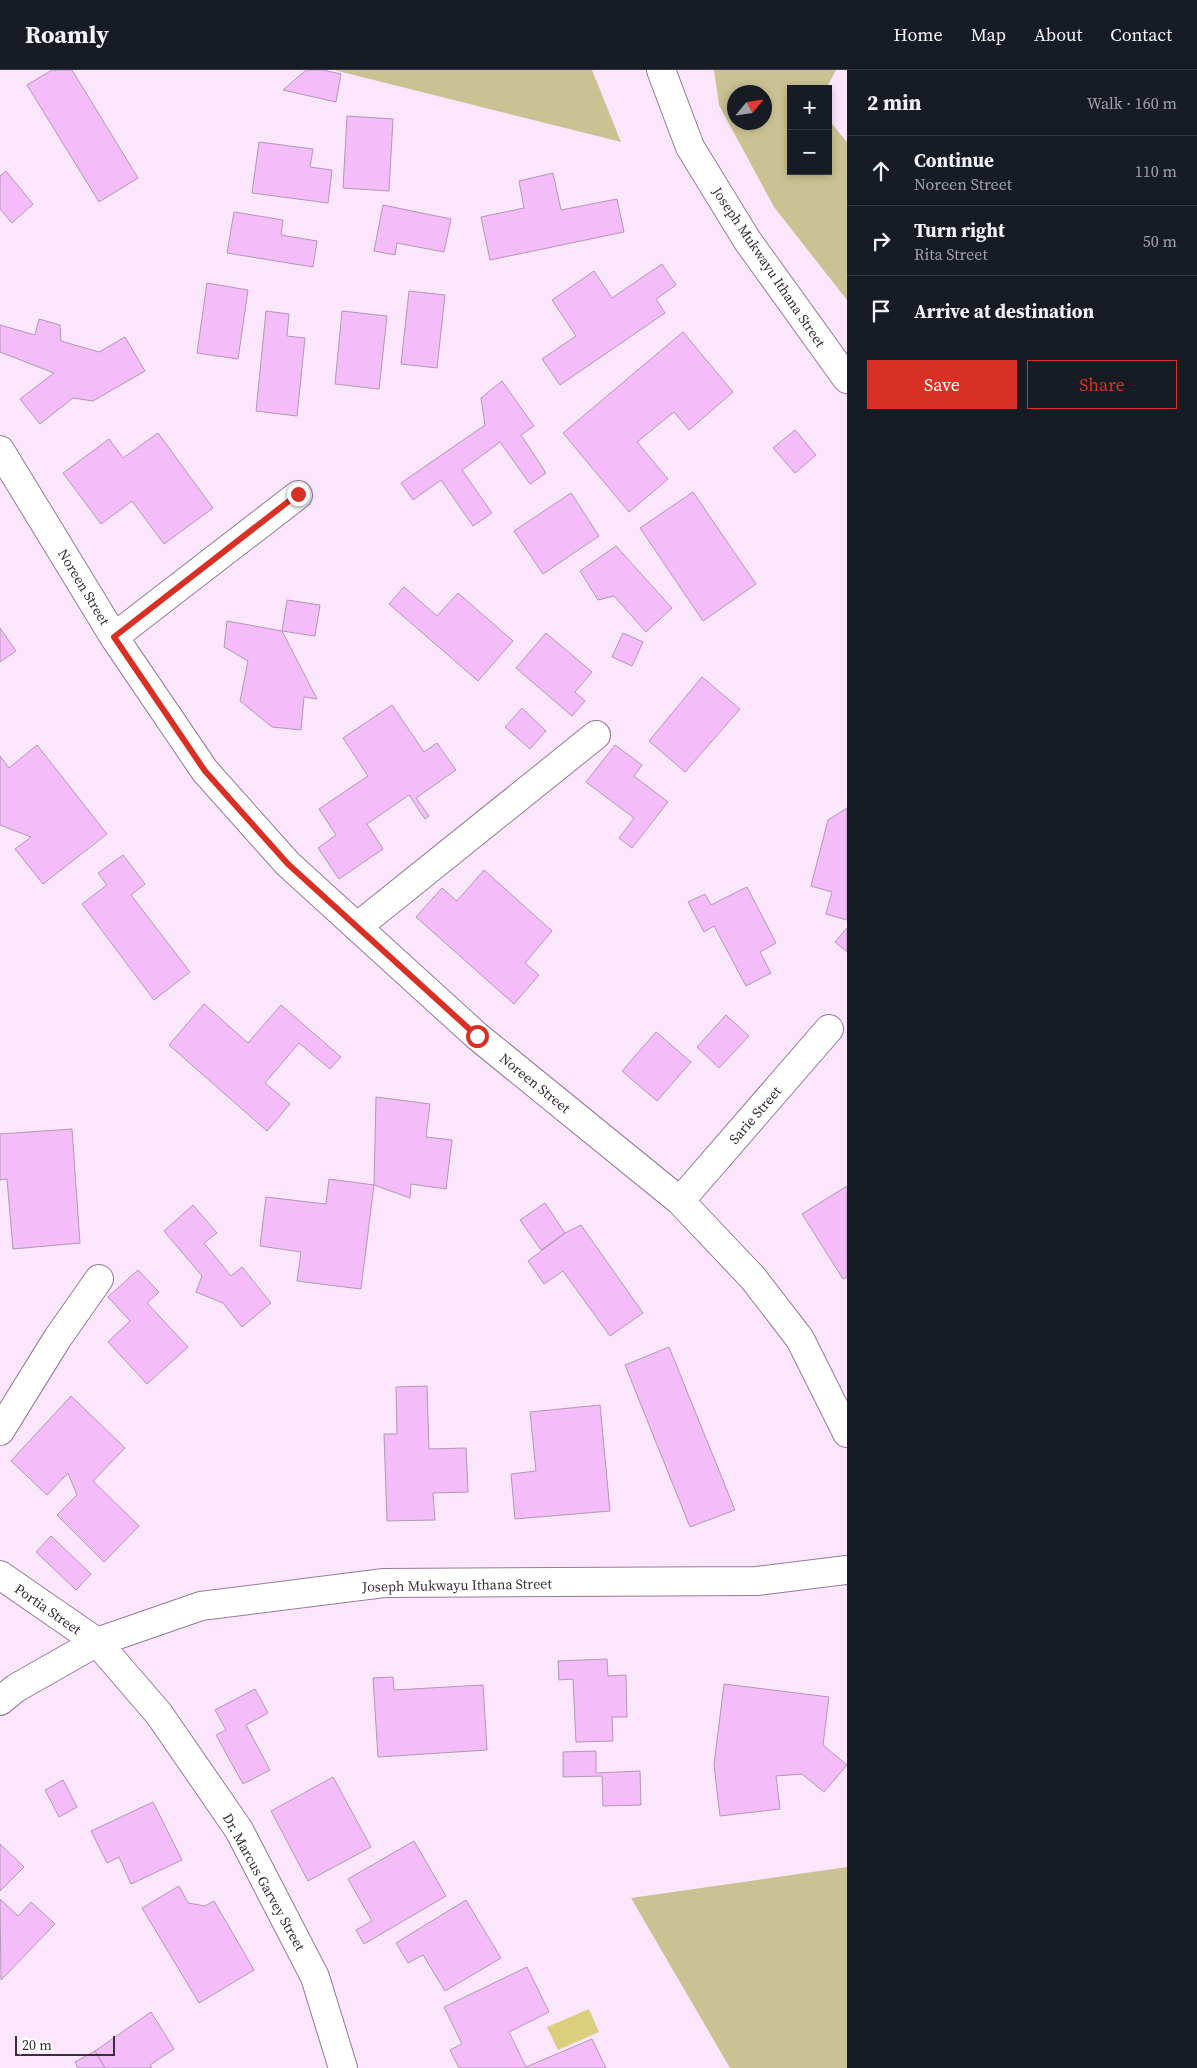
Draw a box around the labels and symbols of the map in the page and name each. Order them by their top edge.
north arrow [727,85,772,130]
street label: Joseph Mukwayu Ithana Street [707,182,831,352]
route end [287,483,310,506]
street label: Noreen Street [53,545,115,629]
route start [466,1025,489,1048]
street label: Noreen Street [495,1048,575,1118]
street label: Sarie Street [724,1081,786,1148]
street label: Joseph Mukwayu Ithana Street [361,1573,552,1597]
street label: Portia Street [11,1579,86,1640]
street label: Dr. Marcus Garvey Street [218,1810,310,1955]
scale bar [15,2033,115,2056]

